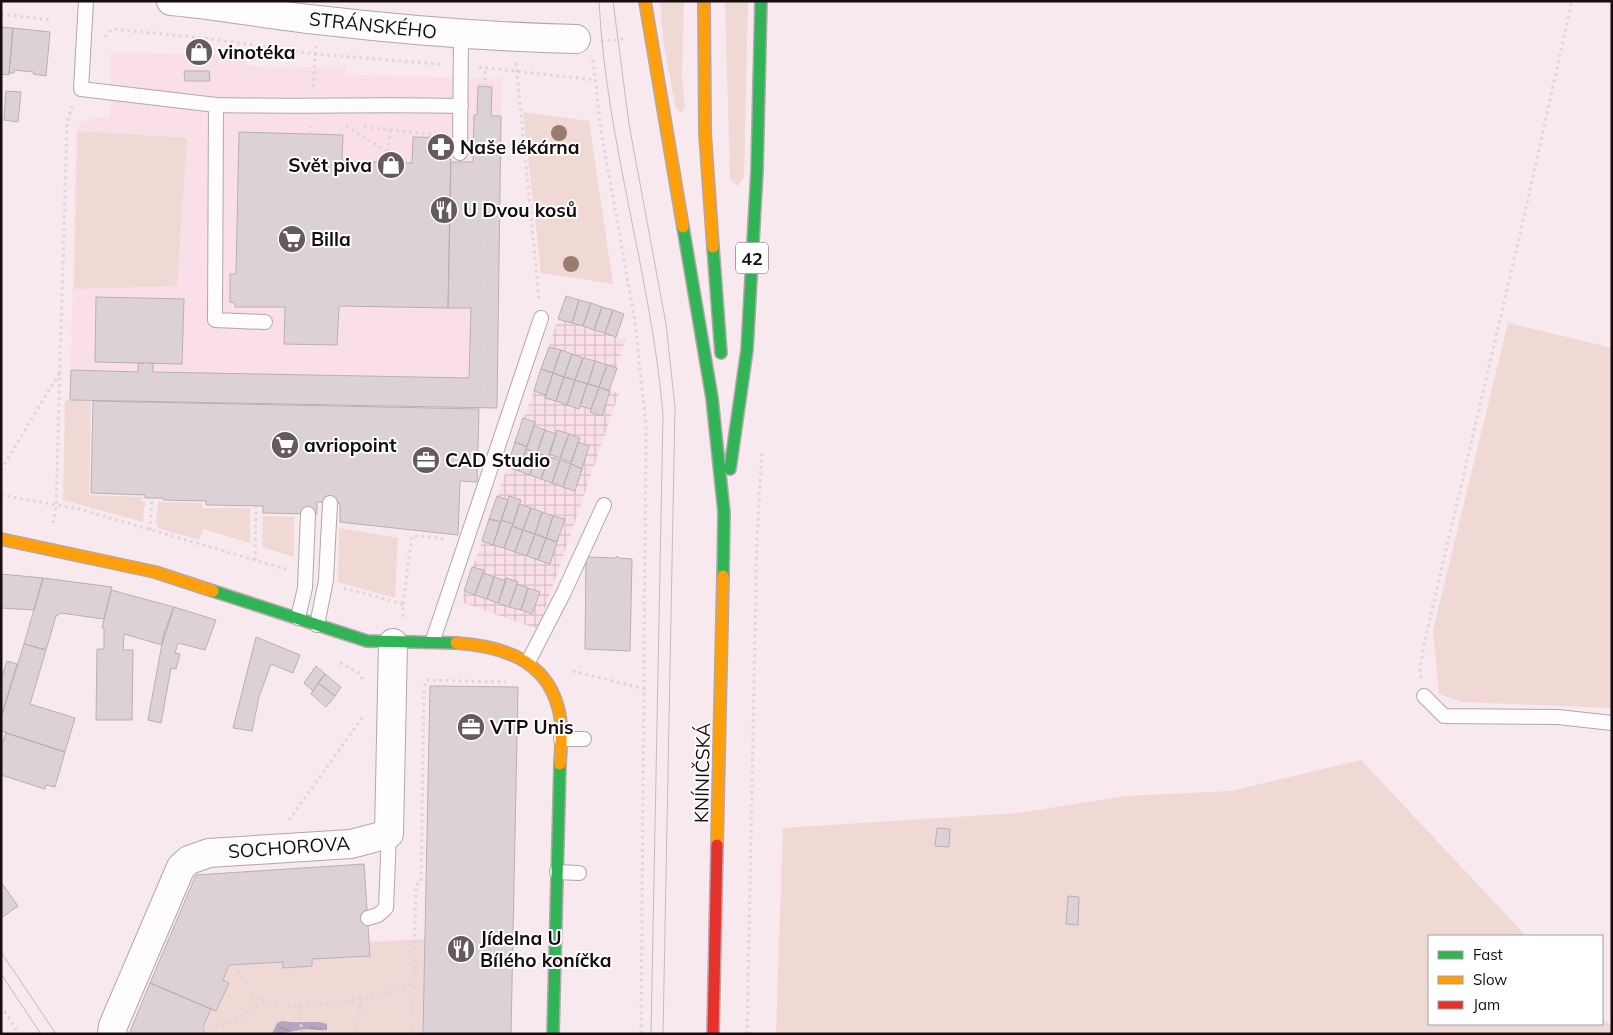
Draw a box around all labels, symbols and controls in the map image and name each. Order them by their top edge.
street label: STRÁNSKÉHO [308,6,438,44]
shop icon: vinotéka [184,37,214,67]
place label: vinotéka [217,40,296,64]
pharmacy icon: Naše lékárna [426,132,456,162]
place label: Naše lékárna [460,135,580,159]
shop icon: Svět piva [376,150,406,180]
place label: Svět piva [288,153,372,177]
restaurant icon: U Dvou kosů [429,195,459,225]
place label: U Dvou kosů [463,198,577,222]
supermarket icon: Billa [277,224,307,254]
place label: Billa [311,227,351,251]
road number: 42 [736,242,768,274]
supermarket icon: avriopoint [270,430,300,460]
place label: avriopoint [304,433,396,457]
office icon: CAD Studio [411,445,441,475]
place label: CAD Studio [445,448,550,472]
office icon: VTP Unis [456,712,486,742]
place label: VTP Unis [489,715,574,739]
street label: KNÍNIČSKÁ [689,723,715,823]
street label: SOCHOROVA [227,831,351,863]
place label: Jídelna U Bílého koníčka [480,926,611,972]
restaurant icon: Jídelna U Bílého koníčka [446,934,476,964]
legend [1428,935,1603,1025]
text: Fast [1473,945,1503,964]
text: Slow [1473,970,1507,989]
text: Jam [1473,995,1500,1014]

